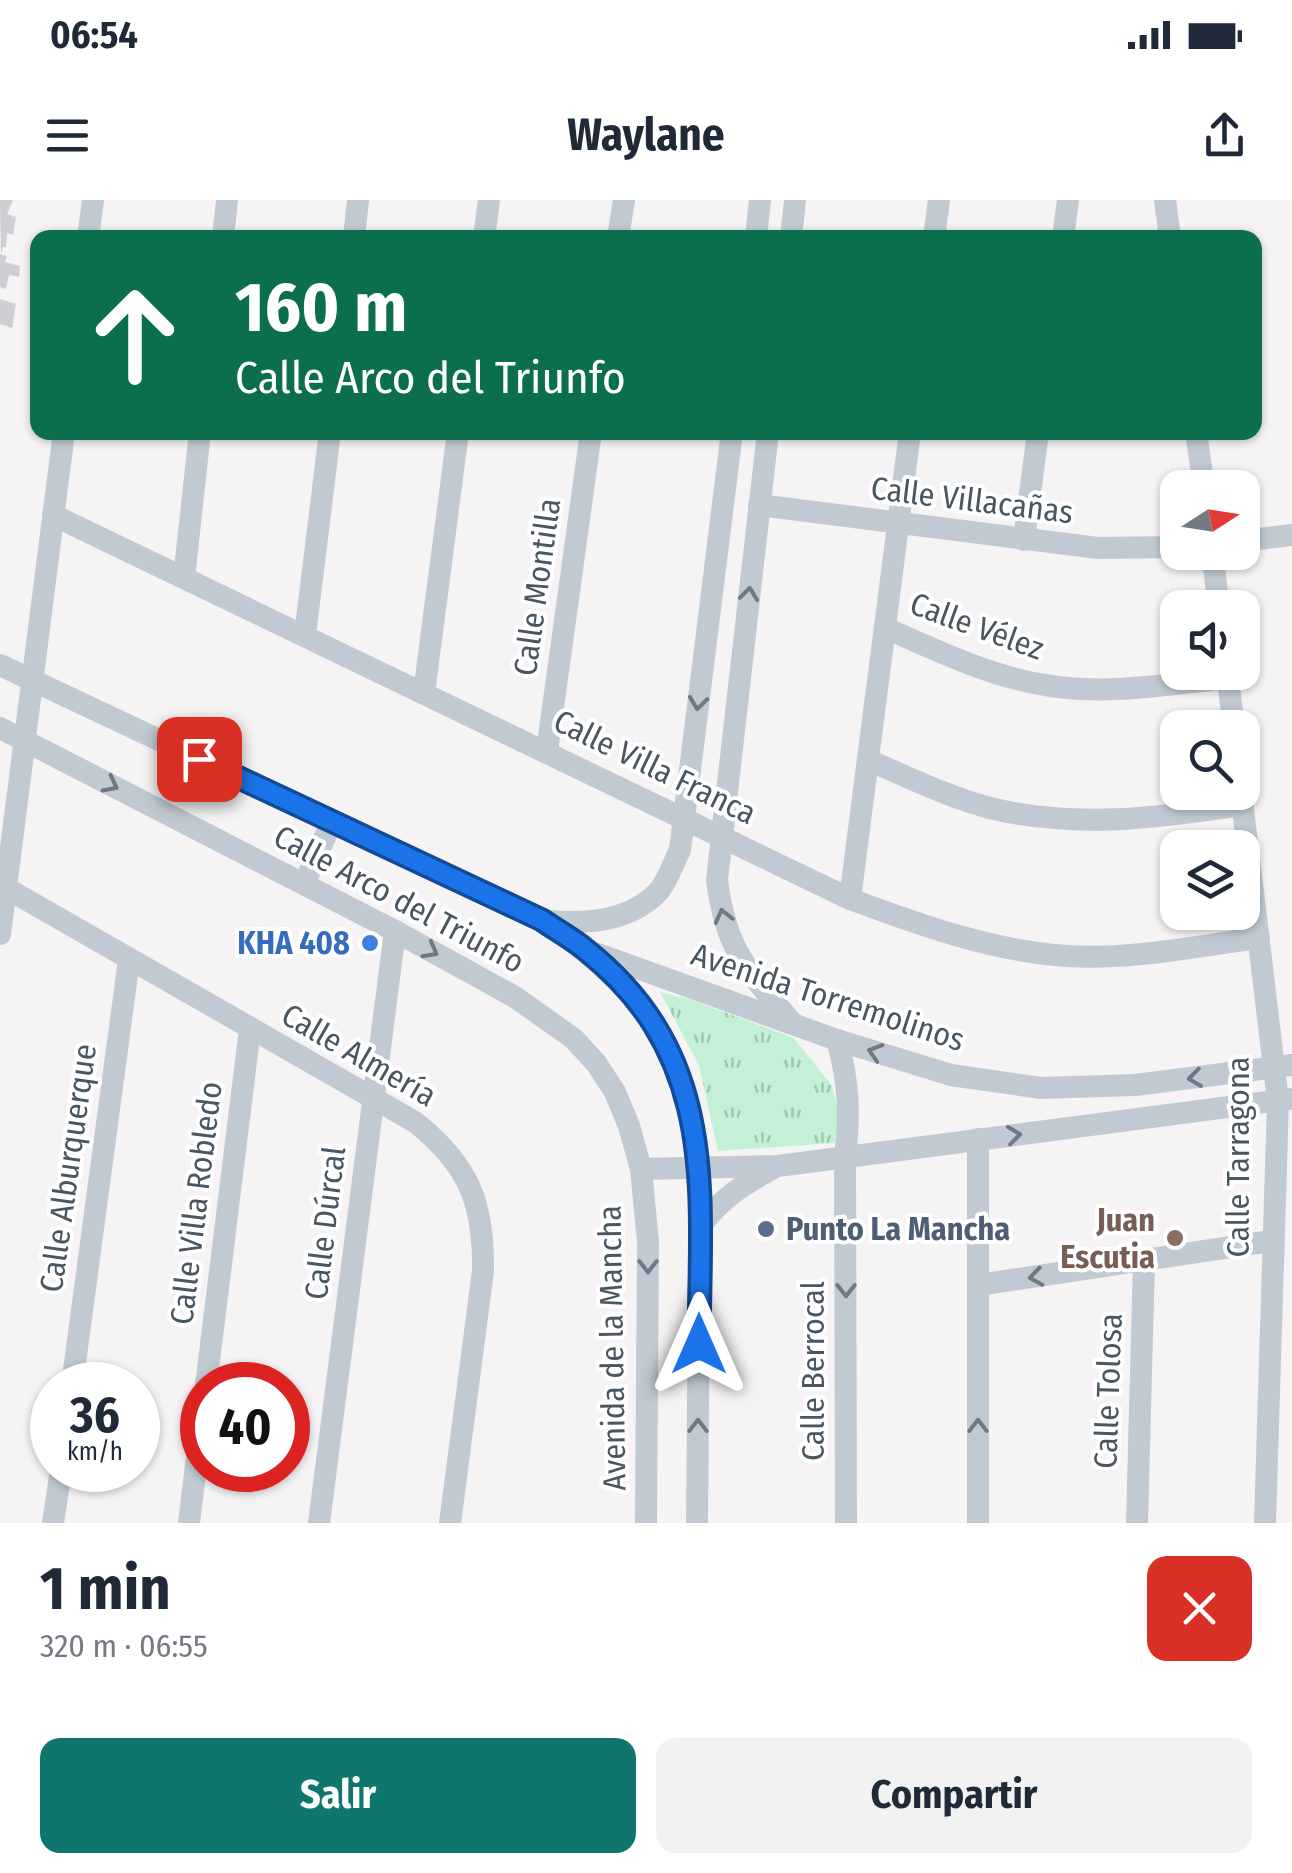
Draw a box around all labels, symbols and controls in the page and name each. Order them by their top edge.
text: 06:54 [50,12,138,58]
icon: menu [40,108,95,163]
text: Waylane [567,108,725,162]
icon: share [1197,108,1252,163]
text: 160 m [235,266,407,350]
icon: ahead [70,270,200,400]
text: Calle Arco del Triunfo [235,351,626,405]
street label: Calle Villacañas [869,469,1075,531]
north arrow [1160,470,1260,570]
map controls [1160,470,1260,930]
street label: Calle Montilla [506,496,568,678]
street label: Calle Vélez [905,584,1049,668]
one-way arrow [738,586,759,602]
button: sound [1160,590,1260,690]
one-way arrow [688,695,709,711]
street label: Calle Villa Franca [548,702,762,832]
button: search [1160,710,1260,810]
pin [157,717,242,802]
icon: arrive [172,732,227,787]
one-way arrow [101,773,119,792]
street label: Calle Arco del Triunfo [267,817,531,981]
button: layers [1160,830,1260,930]
one-way arrow [714,908,735,925]
place label: KHA 408 [237,924,350,962]
marker: KHA 408 [359,932,381,954]
street label: Avenida Torremolinos [687,935,969,1059]
one-way arrow [420,938,438,958]
street label: Calle Almería [275,996,443,1114]
street label: Calle Alburquerque [32,1041,104,1295]
one-way arrow [868,1043,885,1064]
street label: Calle Tarragona [1219,1057,1257,1257]
one-way arrow [1187,1066,1204,1087]
street label: Calle Villa Robledo [162,1079,230,1327]
one-way arrow [1005,1125,1022,1146]
street label: Calle Dúrcal [297,1144,353,1302]
place label: Juan Escutia [1060,1201,1155,1276]
street label: Avenida de la Mancha [591,1205,633,1491]
place label: Punto La Mancha [786,1210,1010,1248]
marker: Punto La Mancha [755,1218,777,1240]
marker: Juan Escutia [1164,1227,1186,1249]
one-way arrow [637,1260,659,1275]
one-way arrow [1028,1265,1044,1286]
street label: Calle Berrocal [794,1281,832,1461]
one-way arrow [835,1282,857,1298]
position arrow [647,1292,751,1396]
street label: Calle Tolosa [1086,1313,1130,1469]
speed limit sign: 40 [180,1362,310,1492]
text: 36 [70,1385,120,1445]
one-way arrow [687,1417,709,1432]
one-way arrow [967,1417,989,1432]
text: km/h [67,1437,123,1467]
text: 1 min [40,1553,171,1625]
button: close [1147,1556,1252,1661]
text: 320 m · 06:55 [40,1627,208,1665]
button: Salir [40,1738,636,1853]
button: Compartir [656,1738,1252,1853]

